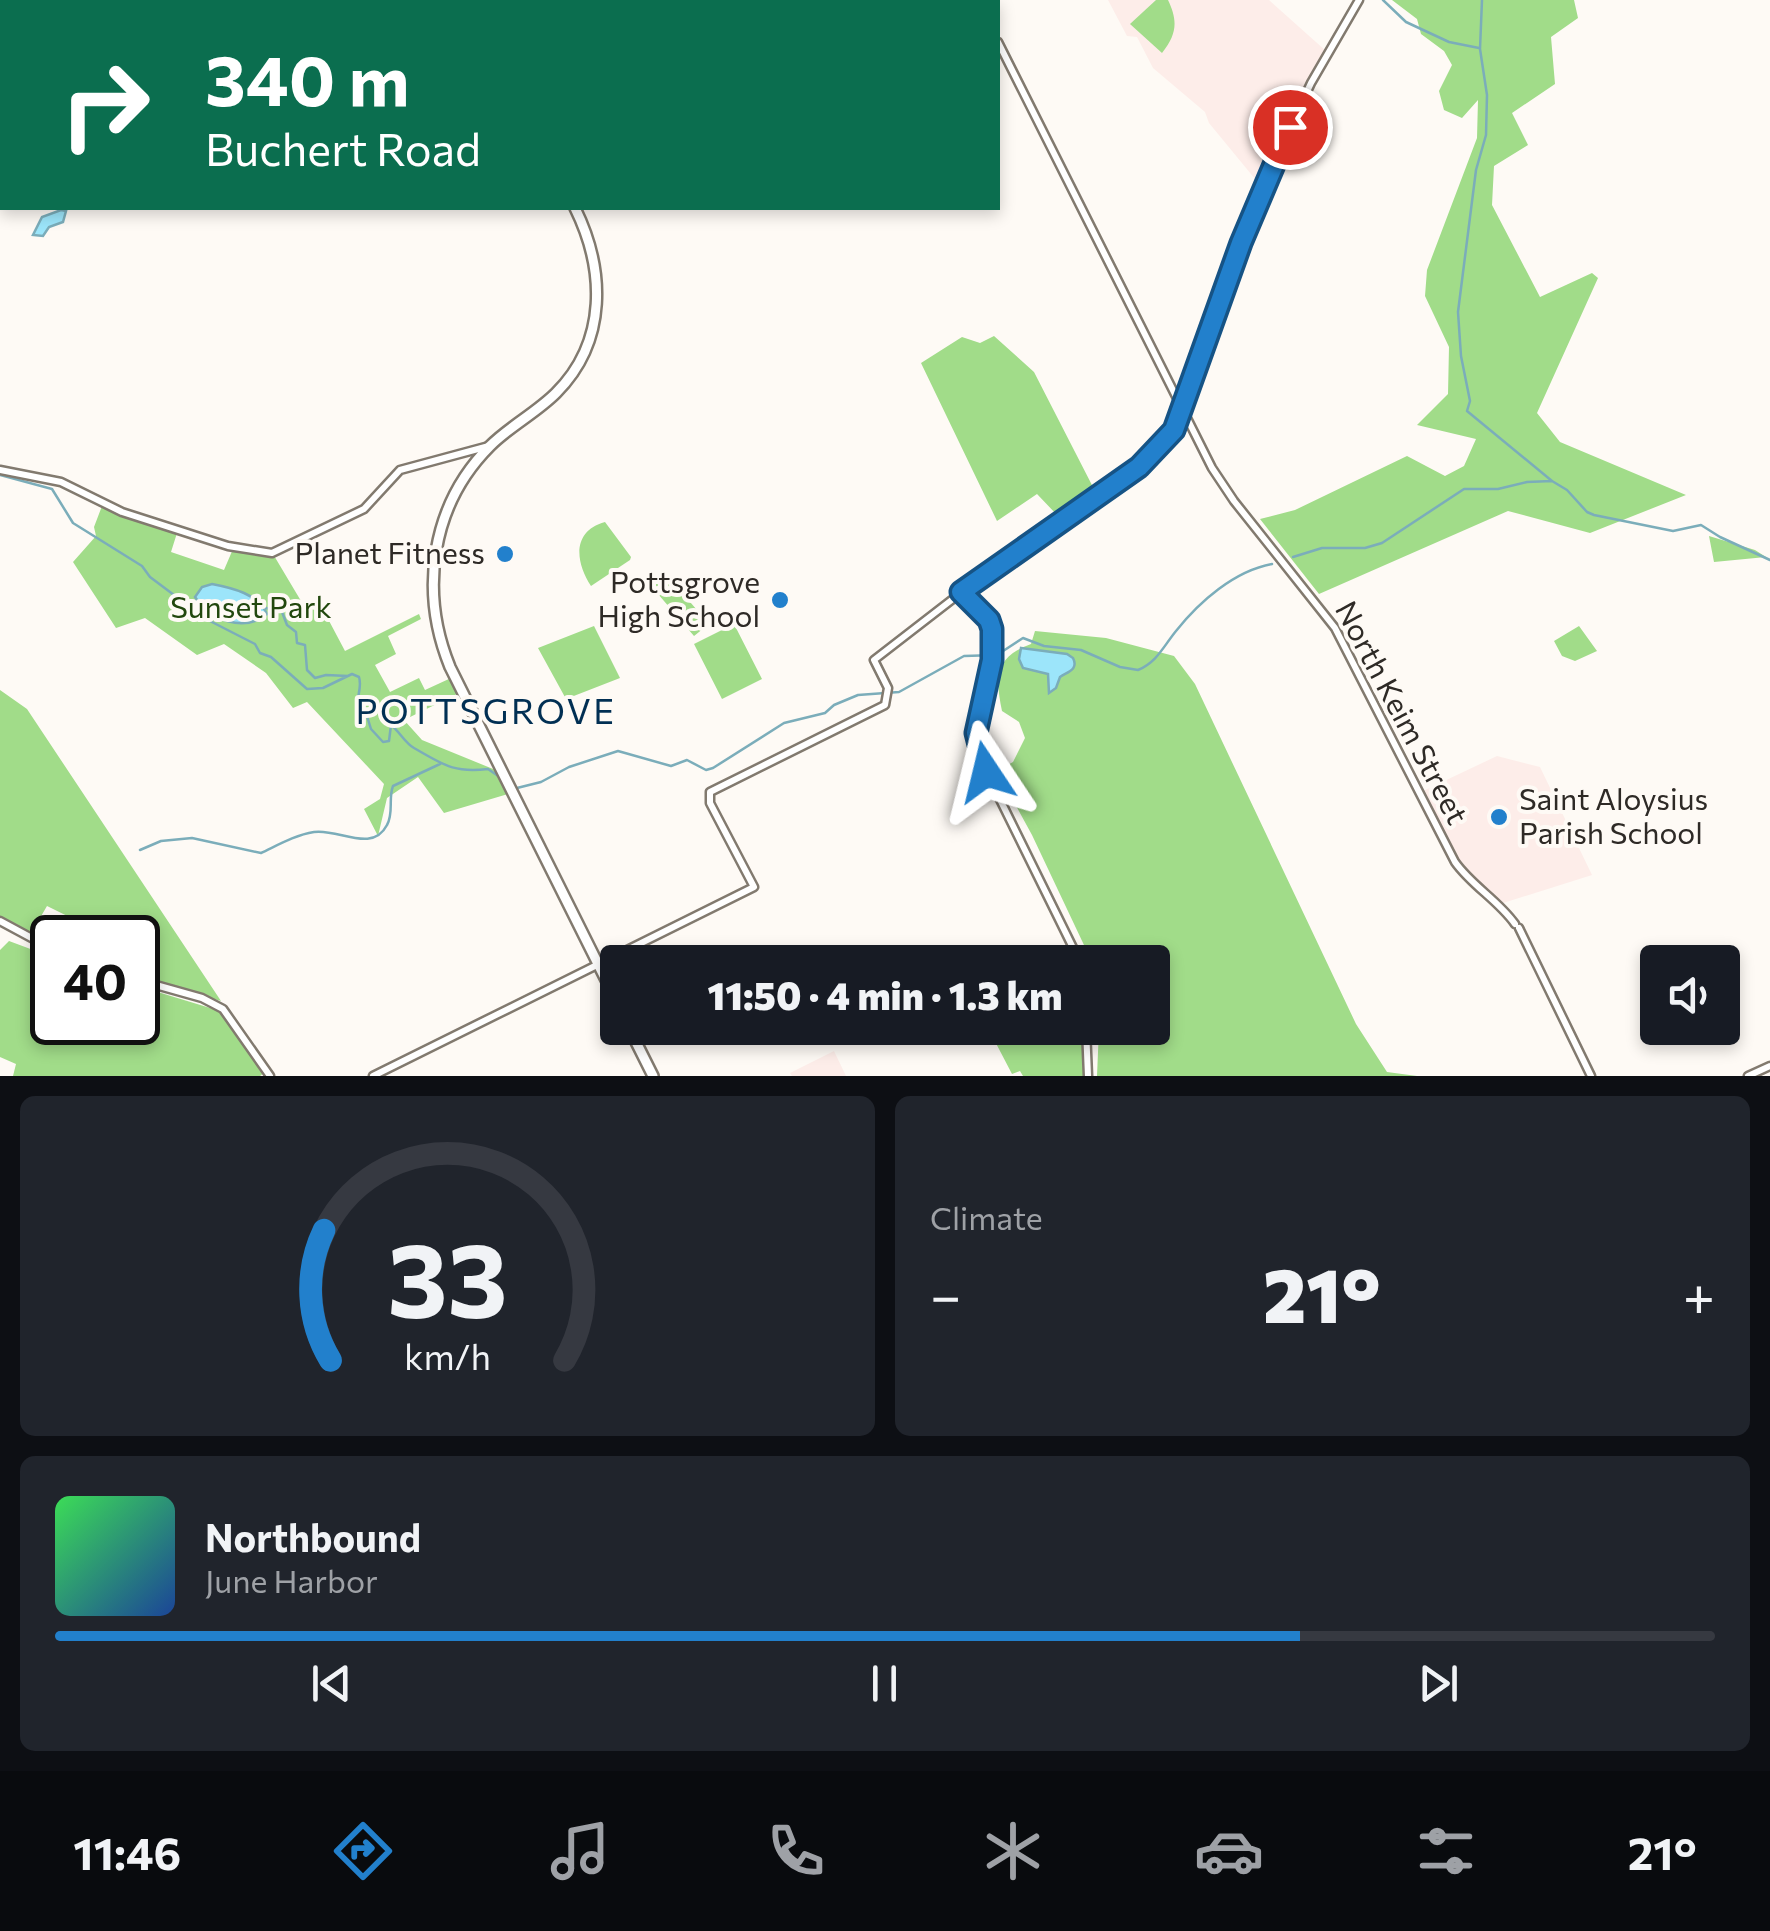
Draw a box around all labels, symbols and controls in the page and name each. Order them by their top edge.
text: 340 m [205,35,410,120]
icon: right [40,40,170,170]
pin [1248,85,1333,170]
icon: arrive [1263,100,1318,155]
text: Buchert Road [205,120,481,175]
place label: Planet Fitness [295,533,485,570]
marker: Planet Fitness [494,543,516,565]
place label: Pottsgrove High School [598,562,760,633]
park label: Sunset Park [170,587,332,624]
marker: Pottsgrove High School [769,589,791,611]
street label: North Keim Street [1329,594,1478,830]
district label: POTTSGROVE [355,688,617,731]
position arrow [934,720,1038,824]
place label: Saint Aloysius Parish School [1519,779,1708,850]
marker: Saint Aloysius Parish School [1488,806,1510,828]
speed limit sign: 40 [30,915,160,1045]
map controls [1640,945,1740,1045]
button: sound [1640,945,1740,1045]
text: 11:50 · 4 min · 1.3 km [707,971,1063,1018]
text: Climate [930,1197,1043,1237]
text: 33 [387,1212,508,1339]
text: 21° [1263,1247,1381,1338]
text: − [930,1260,961,1327]
text: + [1683,1260,1715,1327]
text: km/h [404,1334,491,1377]
text: Northbound [205,1513,421,1560]
text: June Harbor [205,1560,378,1600]
icon: previous [304,1656,359,1711]
icon: pause [857,1656,912,1711]
icon: next [1411,1656,1466,1711]
icon: directions [328,1816,398,1886]
icon: music [545,1816,615,1886]
icon: phone [761,1816,831,1886]
icon: climate [978,1816,1048,1886]
icon: car [1194,1816,1264,1886]
icon: filters [1411,1816,1481,1886]
text: 11:46 [73,1824,181,1879]
text: 21° [1628,1824,1697,1879]

